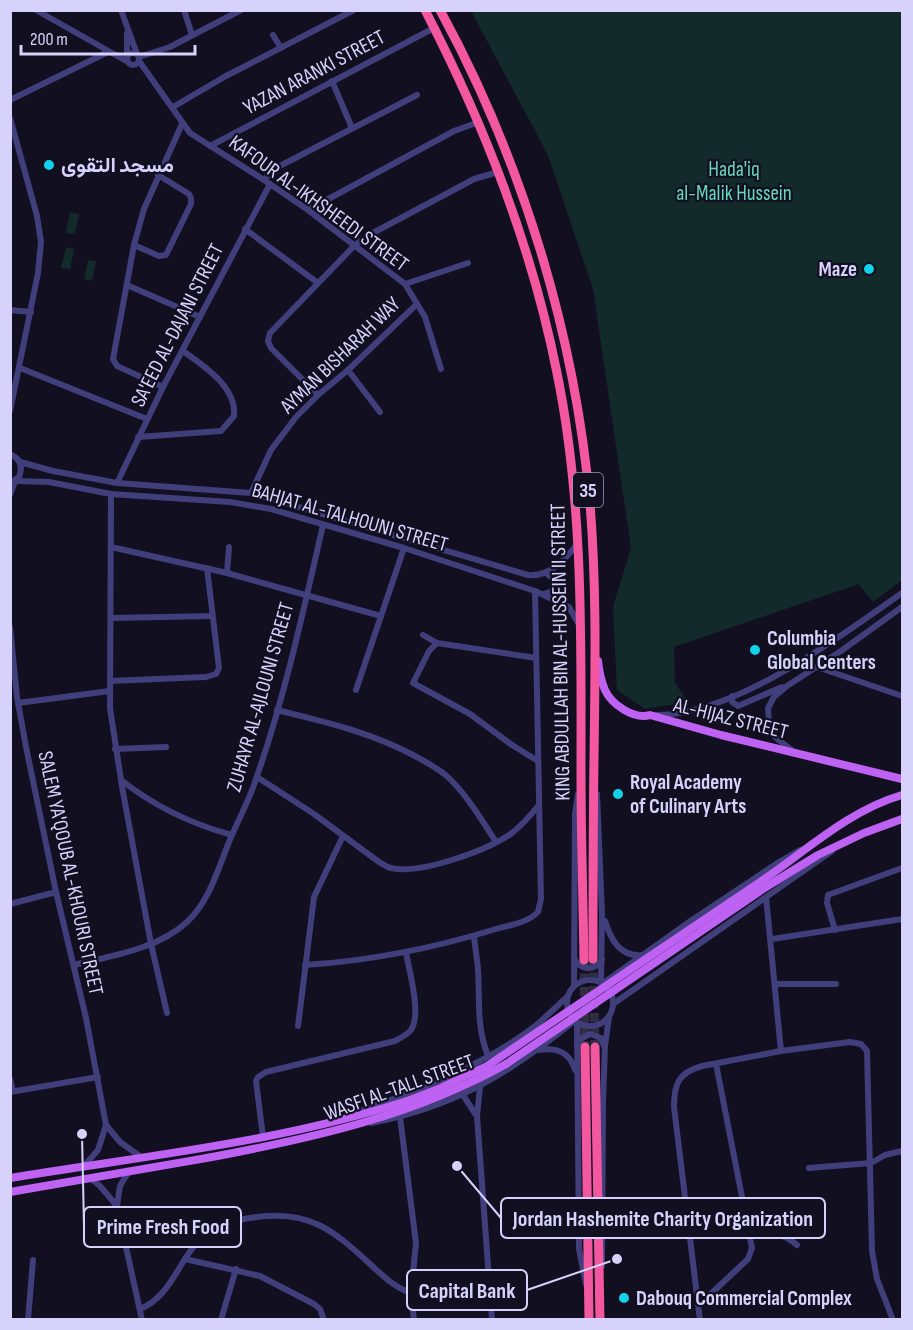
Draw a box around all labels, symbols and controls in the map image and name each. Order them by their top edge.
scale bar [21,18,195,56]
street label: YAZAN ARANKI STREET [239,24,390,120]
text: 200 m [30,29,68,50]
street label: KAFOUR AL-IKHSHEEDI STREET [224,130,414,277]
place label: مسجد التقوى [61,153,174,178]
park label: Hada'iq al-Malik Hussein [676,157,792,206]
marker: مسجد التقوى [42,158,56,172]
street label: SA'EED AL-DAJANI STREET [126,239,230,411]
place label: Maze [818,257,857,282]
marker: Maze [862,262,876,276]
street label: AYMAN BISHARAH WAY [274,292,406,420]
road number: 35 [573,473,603,507]
street label: BAHJAT AL-TALHOUNI STREET [249,478,451,558]
street label: KING ABDULLAH BIN AL-HUSSEIN II STREET [545,503,576,801]
street label: ZUHAYR AL-AJLOUNI STREET [222,599,300,795]
place label: Columbia Global Centers [767,626,876,675]
marker: Columbia Global Centers [748,643,762,657]
street label: AL-HIJAZ STREET [670,692,791,745]
street label: SALEM YA'QOUB AL-KHOURI STREET [32,749,109,998]
place label: Royal Academy of Culinary Arts [630,770,746,819]
marker: Royal Academy of Culinary Arts [611,787,625,801]
street label: WASFI AL-TALL STREET [321,1049,478,1126]
callout: Jordan Hashemite Charity Organization [501,1198,825,1238]
text: Jordan Hashemite Charity Organization [512,1206,813,1233]
callout: Prime Fresh Food [84,1207,241,1247]
text: Prime Fresh Food [97,1214,229,1241]
callout: Capital Bank [407,1270,527,1310]
text: Capital Bank [419,1278,516,1305]
place label: Dabouq Commercial Complex [636,1286,852,1311]
marker: Dabouq Commercial Complex [617,1291,631,1305]

